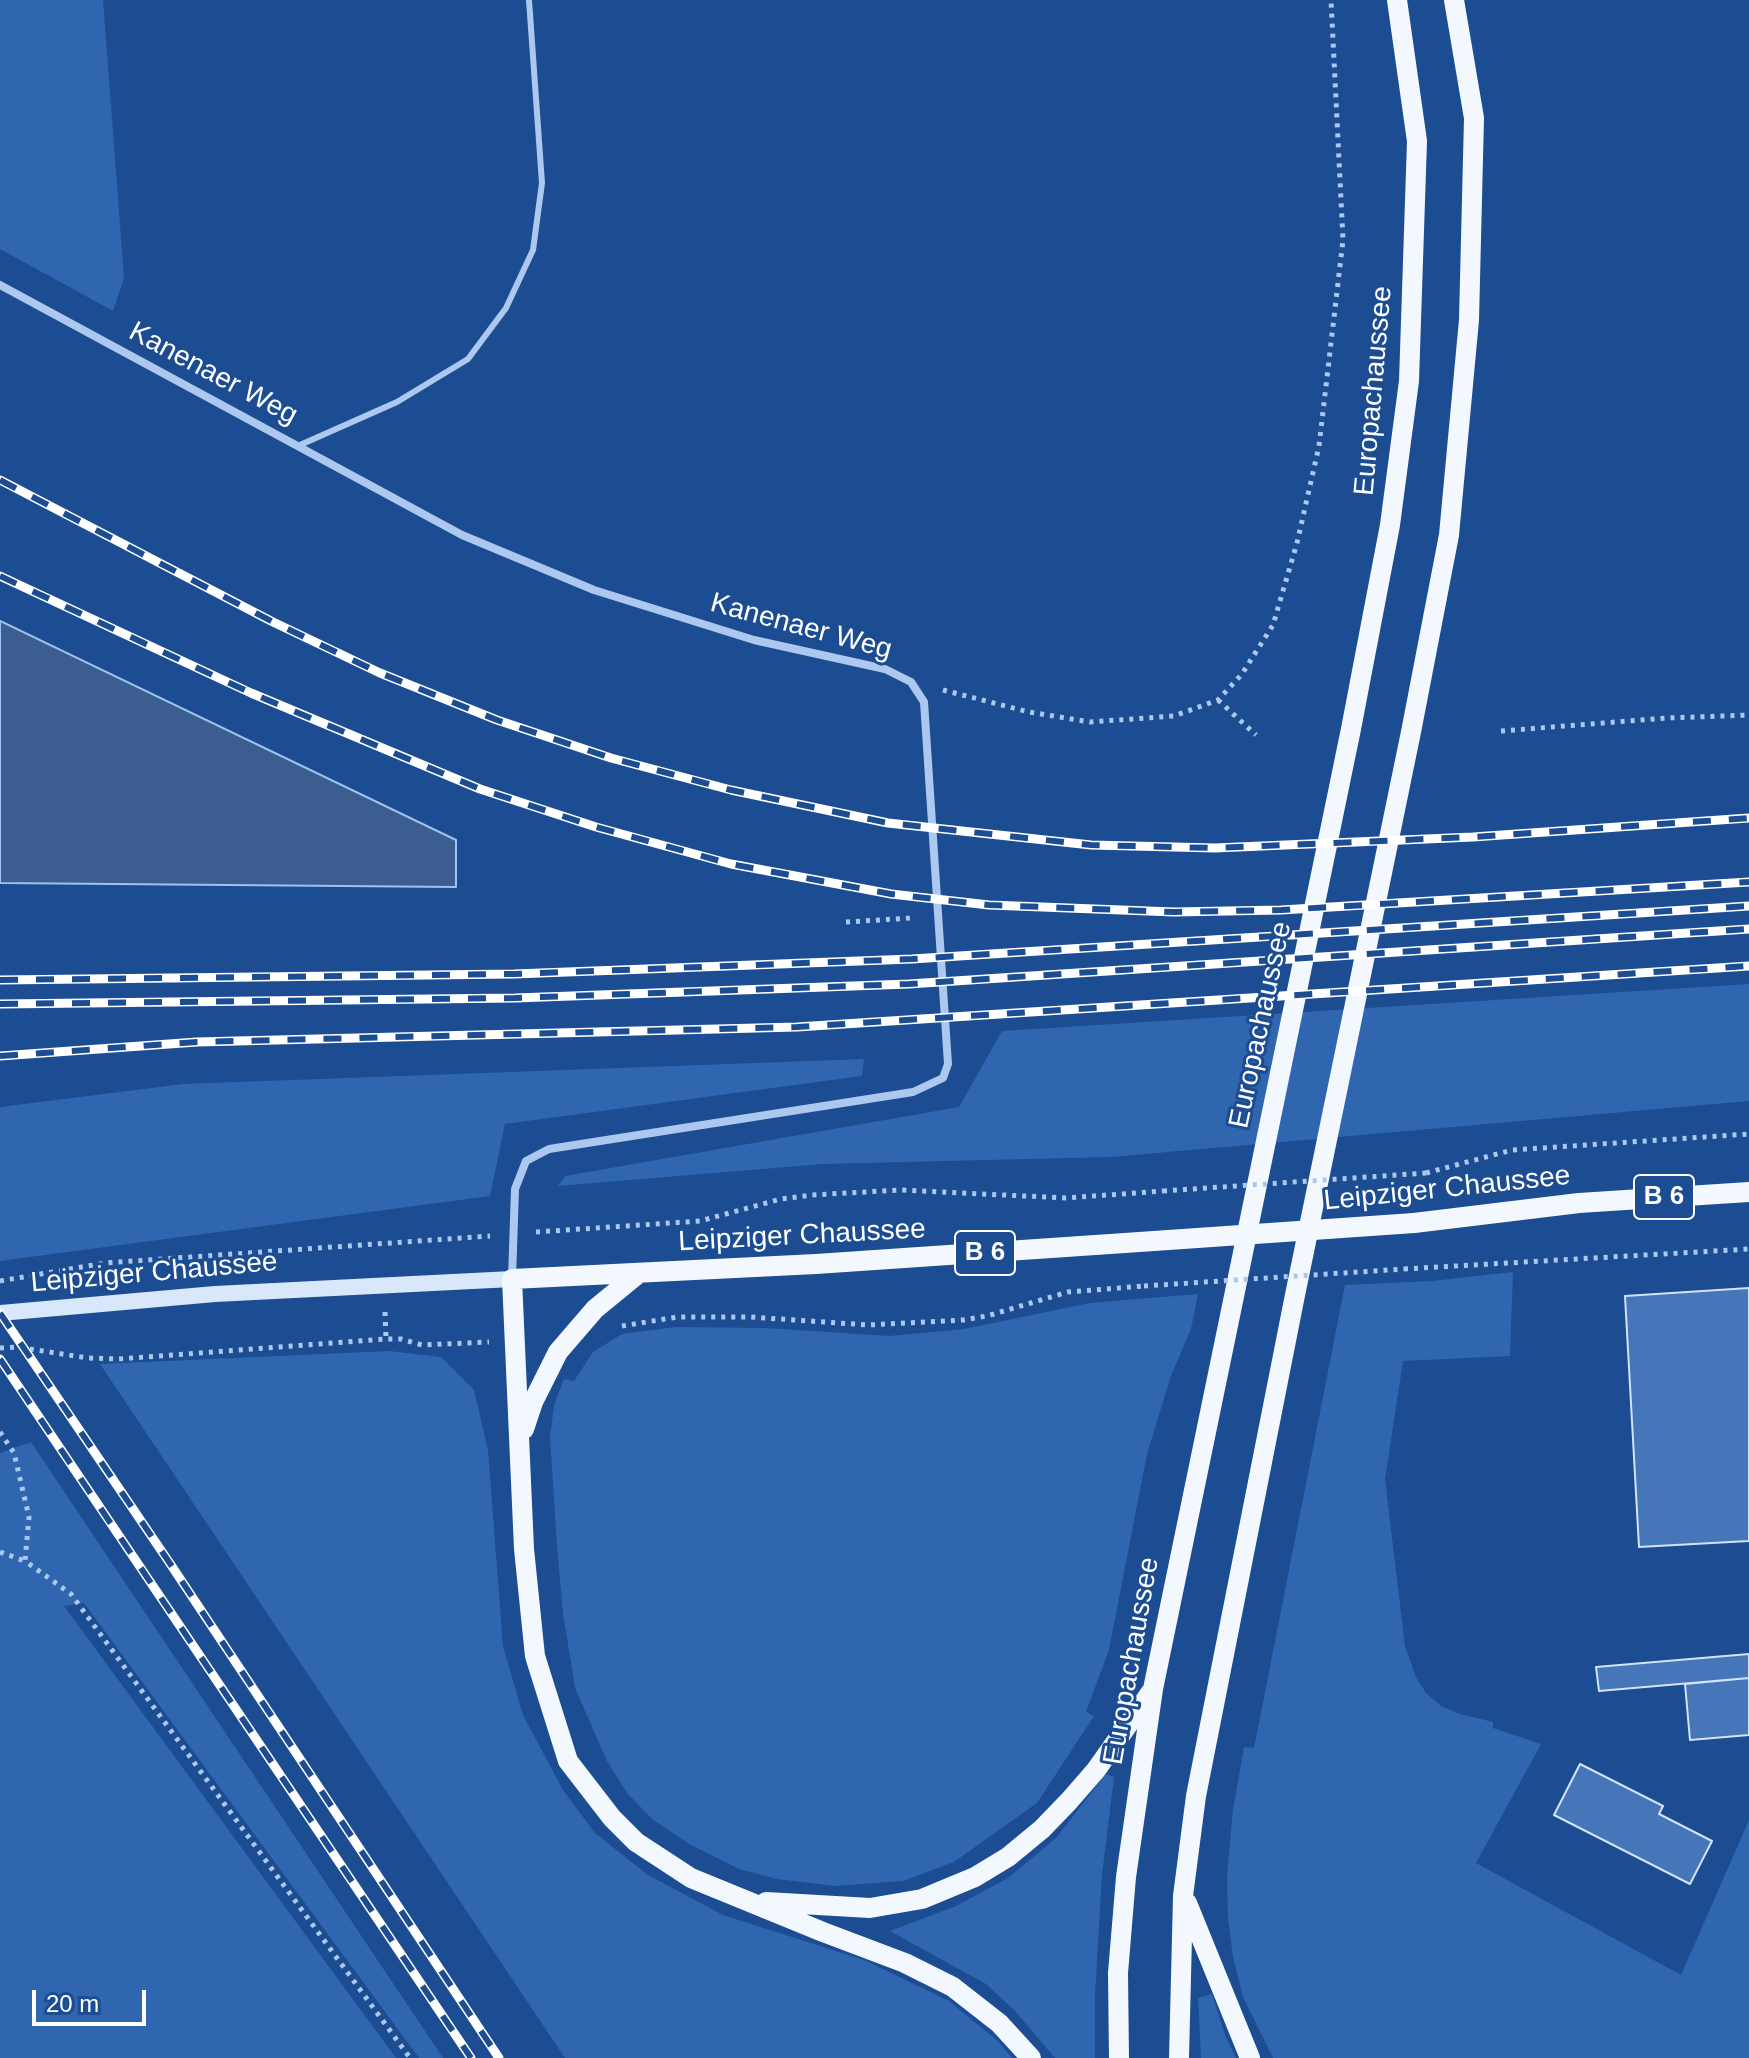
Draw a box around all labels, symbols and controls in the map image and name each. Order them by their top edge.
street label: Europachaussee [1348,285,1400,497]
street label: Kanenaer Weg [123,315,303,433]
street label: Kanenaer Weg [707,587,895,667]
street label: Europachaussee [1223,919,1299,1131]
street label: Leipziger Chaussee [1322,1159,1572,1219]
road number: B 6 [1634,1175,1694,1219]
street label: Leipziger Chaussee [678,1213,926,1259]
road number: B 6 [955,1231,1015,1275]
street label: Leipziger Chaussee [29,1245,279,1301]
street label: Europachaussee [1097,1555,1167,1767]
scale bar [36,1974,150,2024]
text: 20 m [46,1990,99,2017]

